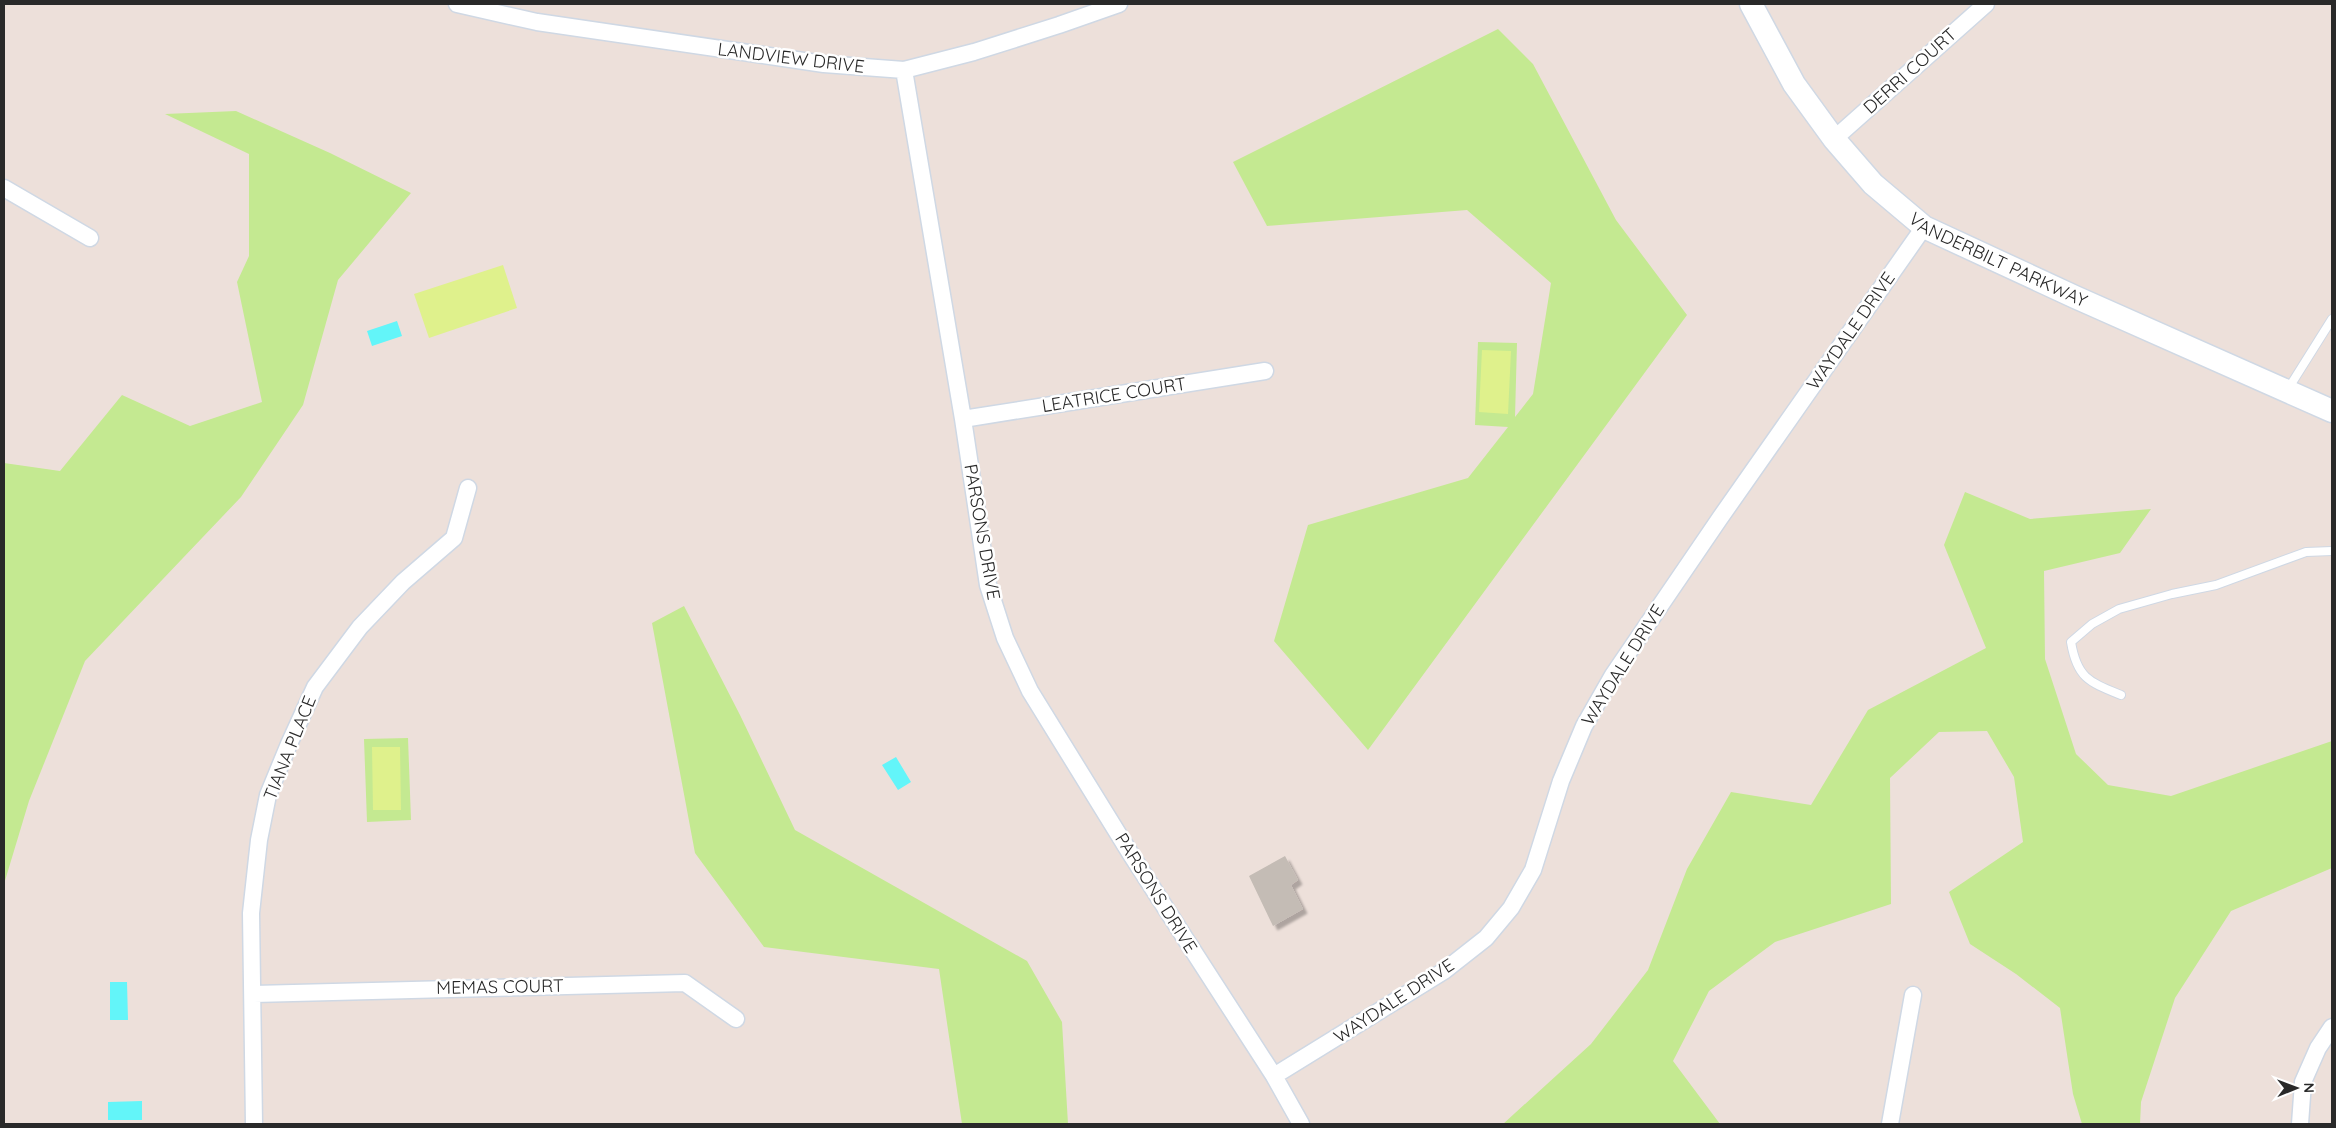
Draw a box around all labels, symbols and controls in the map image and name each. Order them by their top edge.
street label: DERRI COURT [1858,23,1961,119]
street label: LANDVIEW DRIVE [716,37,866,78]
street label: VANDERBILT PARKWAY [1904,207,2091,312]
street label: WAYDALE DRIVE [1801,267,1900,394]
street label: LEATRICE COURT [1040,372,1188,417]
street label: PARSONS DRIVE [959,462,1006,602]
street label: WAYDALE DRIVE [1576,600,1669,730]
street label: TIANA PLACE [258,692,321,803]
street label: PARSONS DRIVE [1110,828,1203,957]
street label: WAYDALE DRIVE [1329,953,1458,1048]
street label: MEMAS COURT [436,974,564,999]
north arrow [2271,1063,2321,1113]
text: N [2300,1082,2318,1093]

